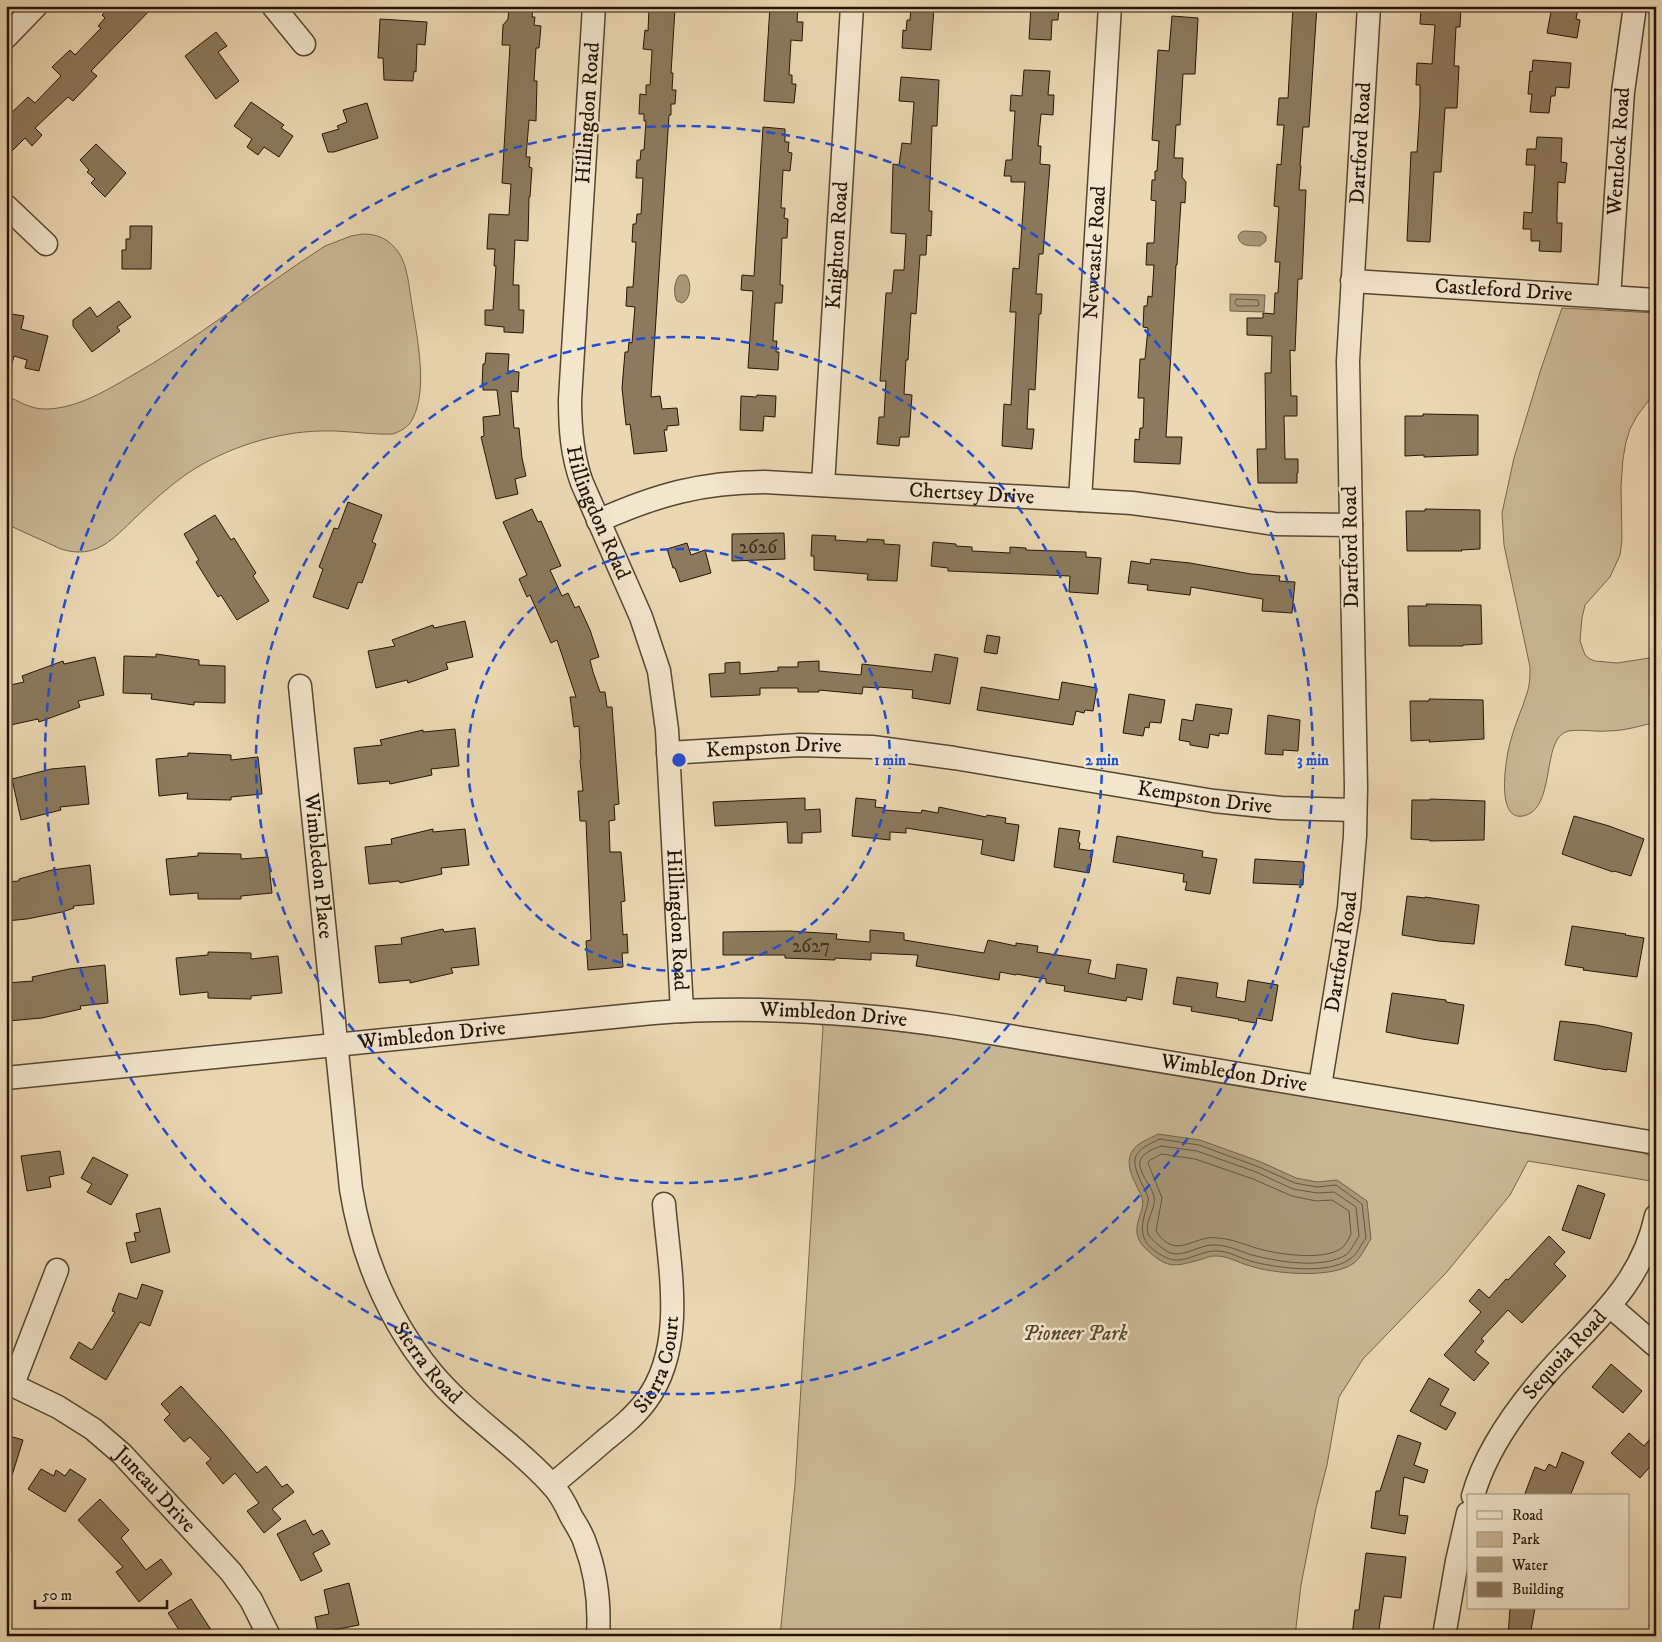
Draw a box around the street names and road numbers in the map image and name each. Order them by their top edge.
street label: Hillingdon Road [570,41,606,185]
street label: Dartford Road [1344,81,1378,205]
street label: Wentlock Road [1602,86,1636,217]
street label: Knighton Road [821,180,854,310]
street label: Newcastle Road [1078,184,1112,320]
street label: Castleford Drive [1434,273,1574,308]
street label: Hillingdon Road [560,444,636,584]
street label: Chertsey Drive [908,477,1035,510]
street label: Dartford Road [1337,485,1365,608]
street label: Kempston Drive [705,732,842,764]
street label: Kempston Drive [1135,776,1274,820]
street label: Wimbledon Place [298,791,339,940]
street label: Hillingdon Road [660,848,694,992]
street label: Dartford Road [1319,890,1363,1014]
street label: Wimbledon Drive [758,997,909,1033]
street label: Wimbledon Drive [356,1015,507,1056]
street label: Wimbledon Drive [1158,1048,1309,1098]
street label: Sequoia Road [1517,1304,1613,1405]
street label: Sierra Court [628,1315,685,1419]
street label: Sierra Road [387,1317,468,1410]
street label: Juneau Drive [108,1439,201,1539]

